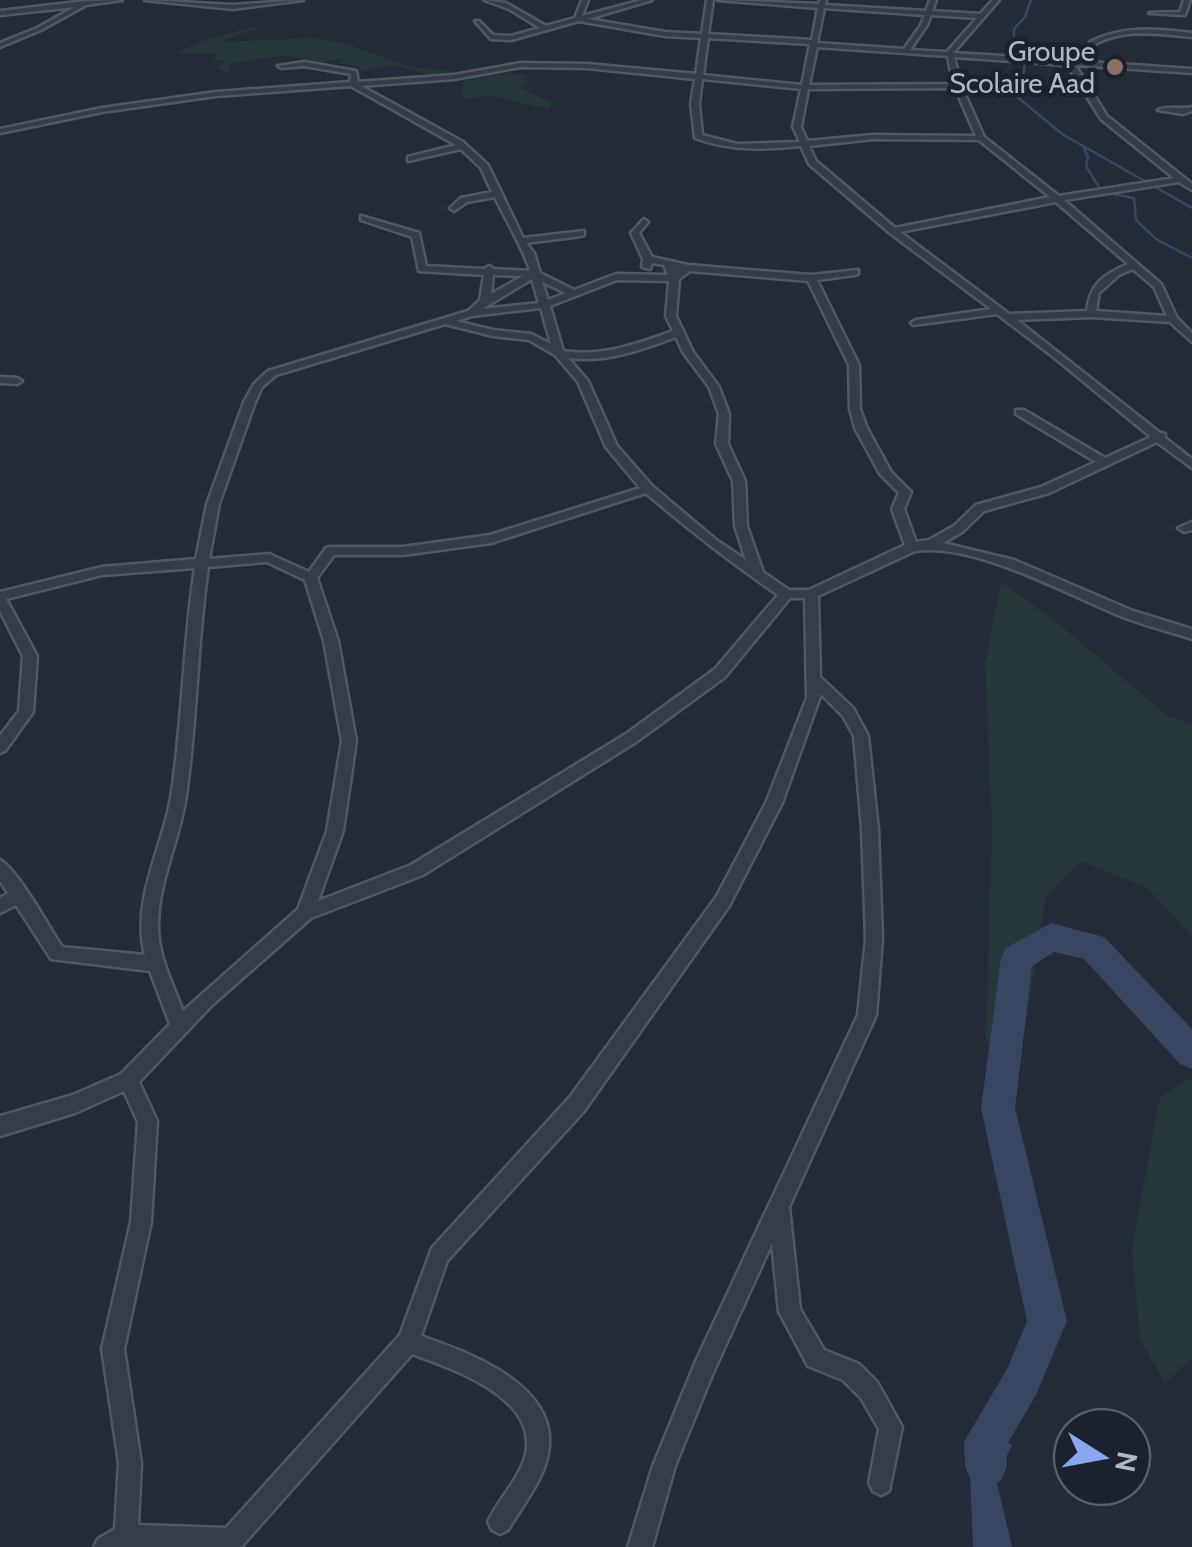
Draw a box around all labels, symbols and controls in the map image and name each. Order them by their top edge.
place label: Groupe Scolaire Aad [949,34,1095,100]
marker: Groupe Scolaire Aad [1104,56,1126,78]
north arrow [1052,1407,1152,1507]
text: N [1108,1449,1145,1475]

